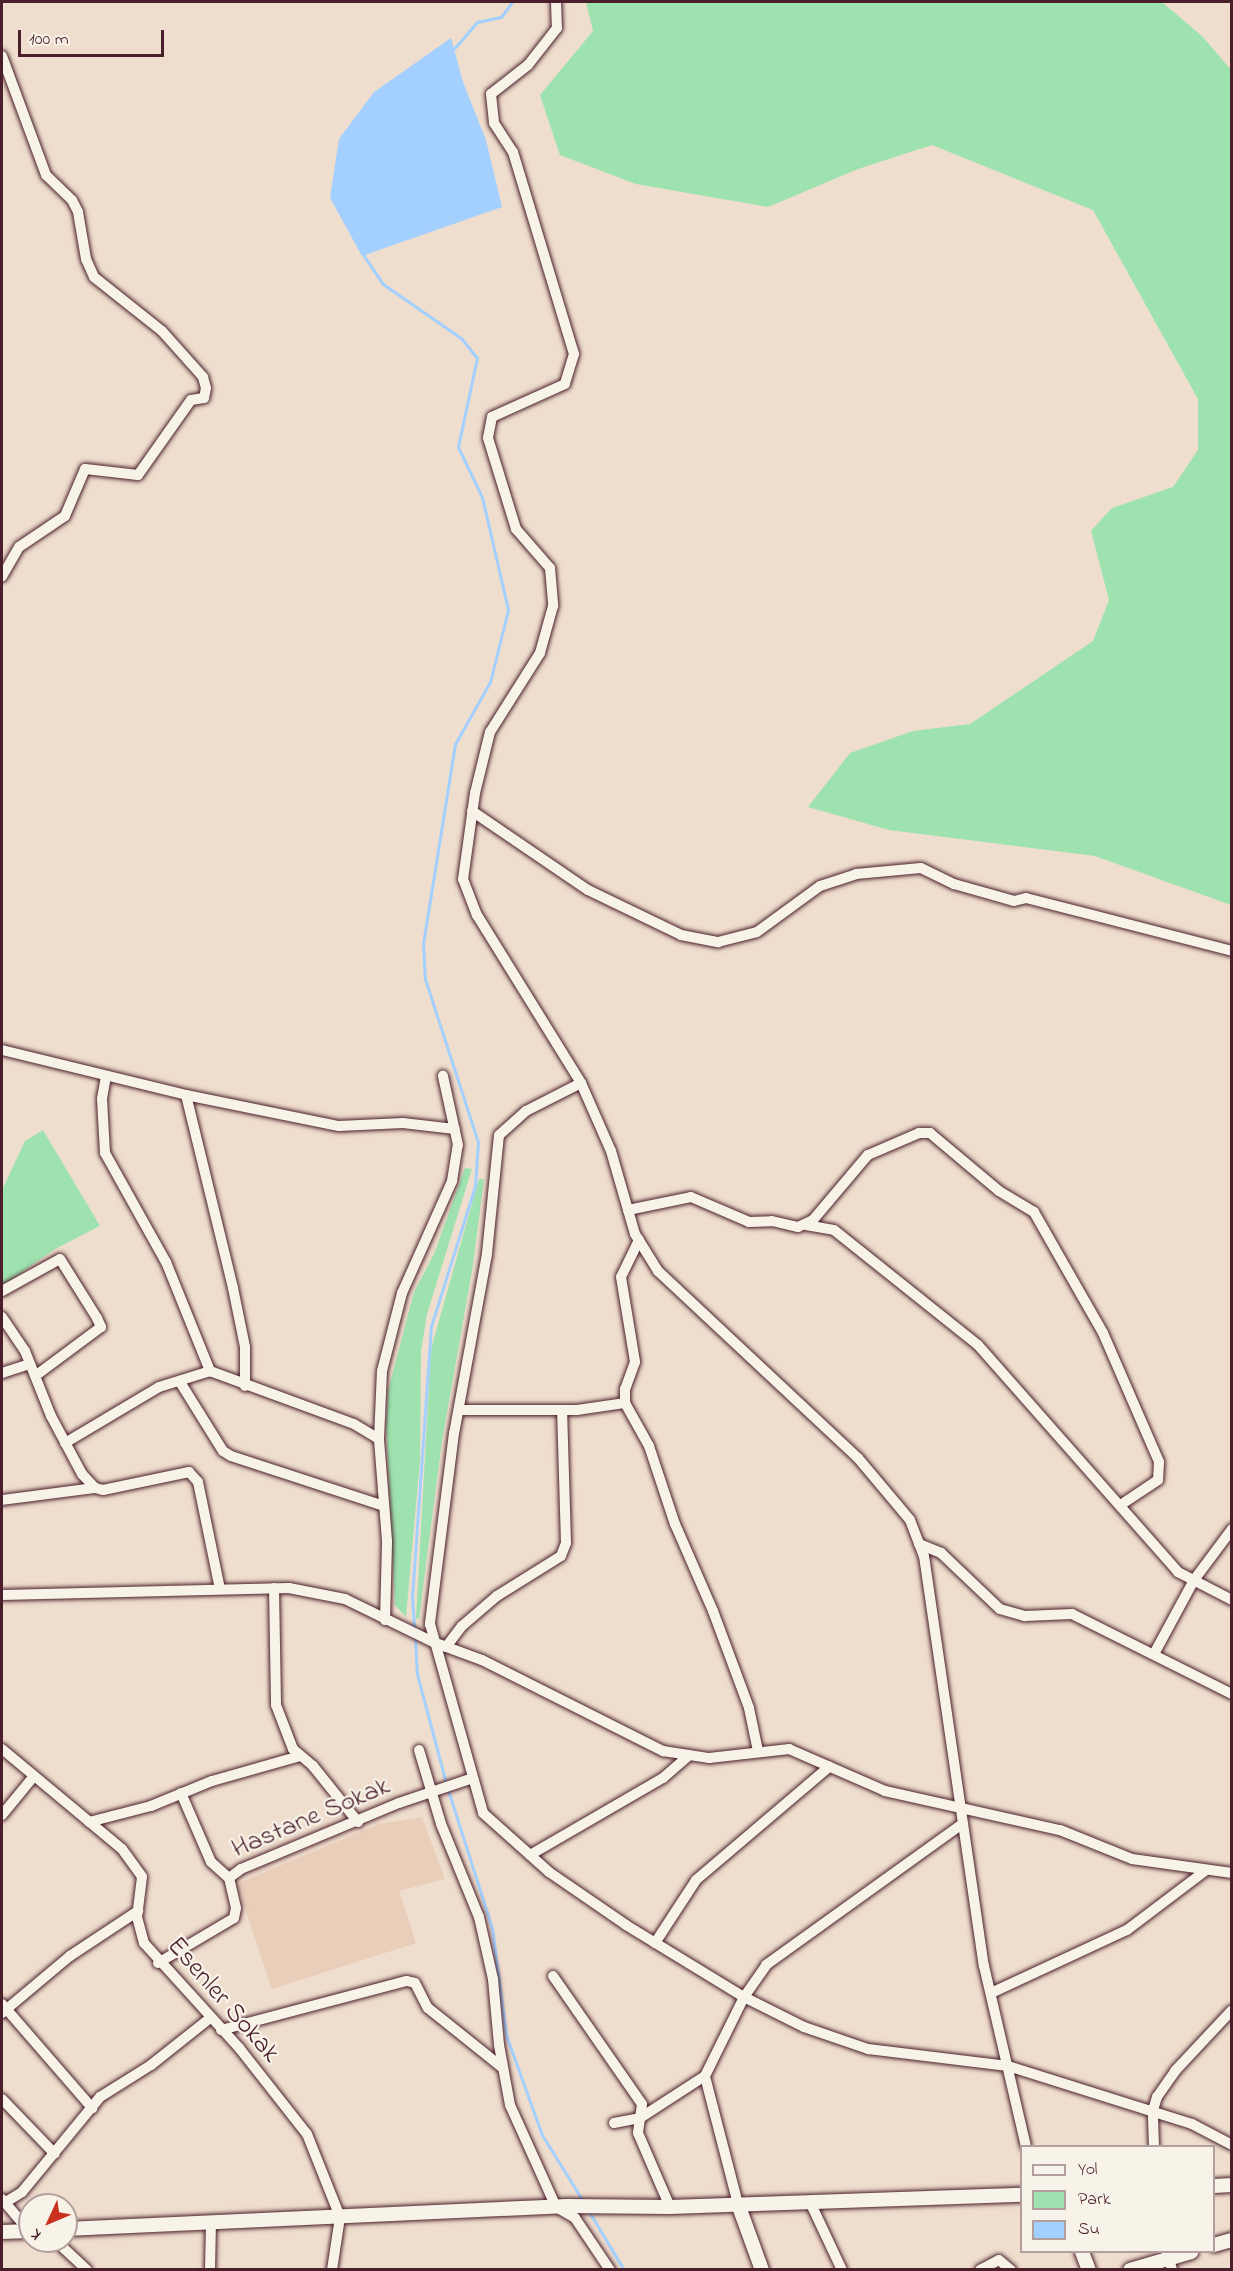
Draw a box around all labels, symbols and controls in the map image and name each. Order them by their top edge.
scale bar [21,18,166,56]
text: 100 m [29,27,69,53]
street label: Hastane Sokak [227,1770,395,1866]
street label: Esenler Sokak [160,1930,286,2070]
legend [1020,2145,1215,2253]
text: Yol [1078,2157,1098,2183]
text: Park [1078,2187,1111,2213]
north arrow [18,2193,78,2253]
text: Su [1078,2217,1100,2243]
text: K [25,2223,48,2245]

